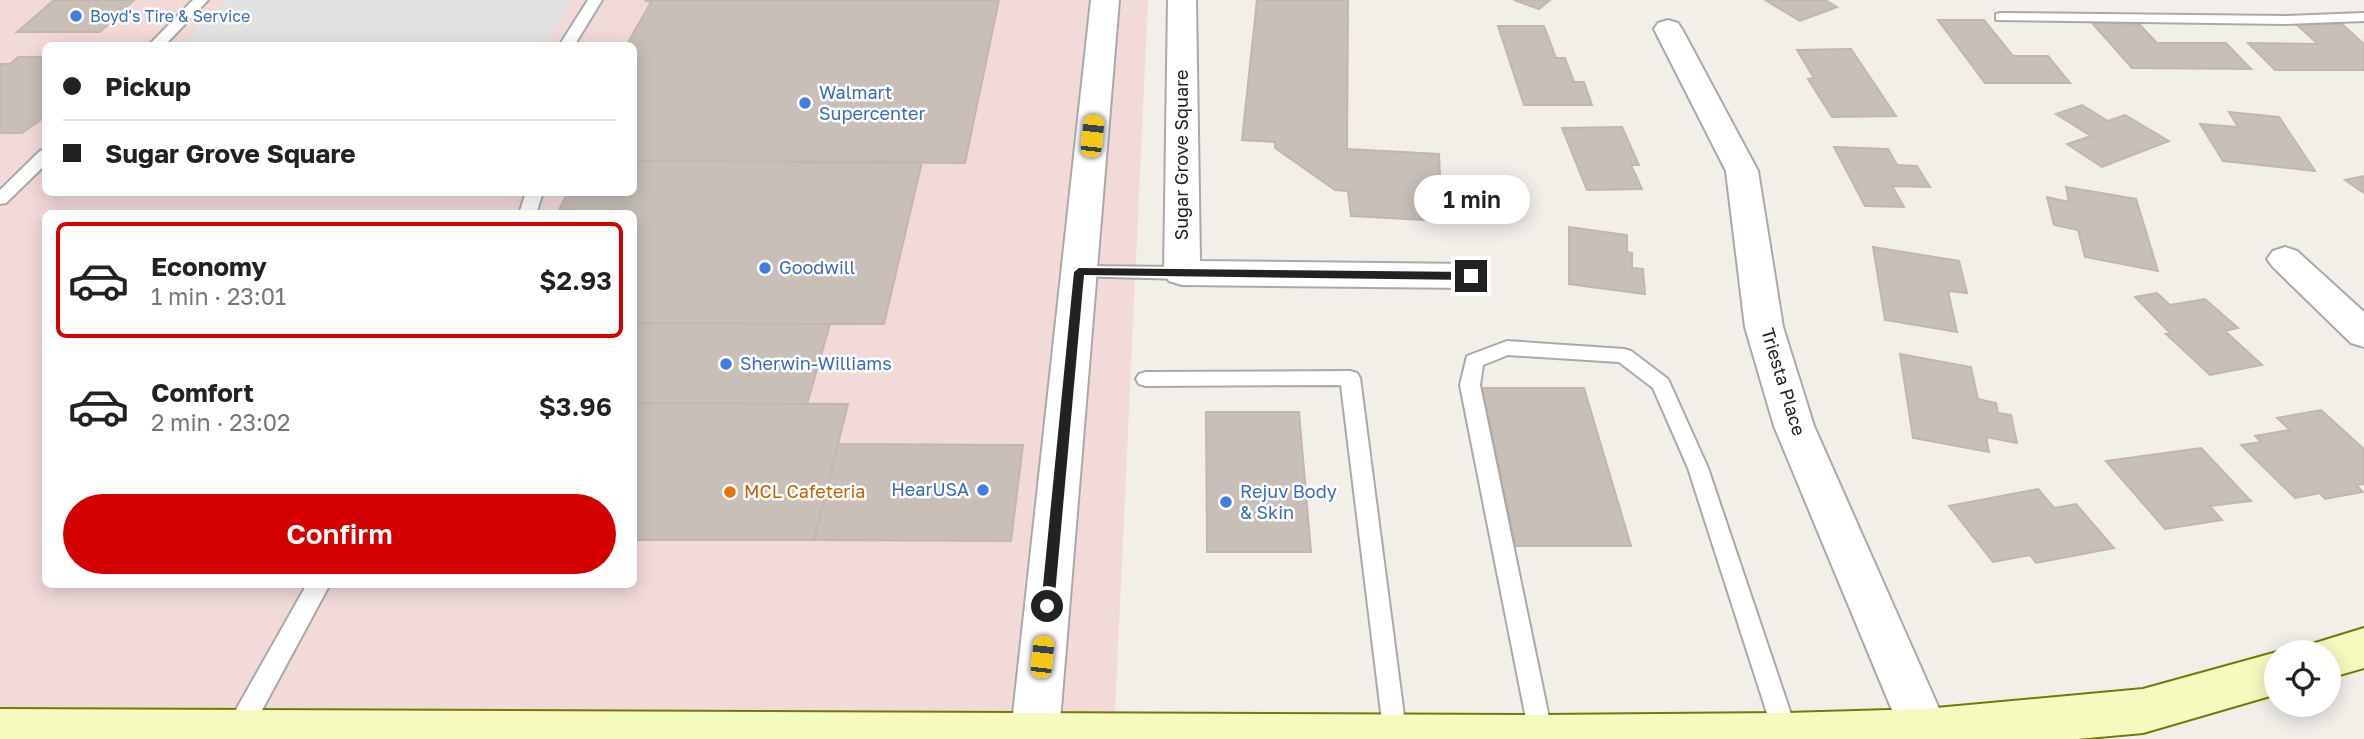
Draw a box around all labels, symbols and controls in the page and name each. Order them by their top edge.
place label: Boyd's Tire & Service [90,6,250,26]
marker: Boyd's Tire & Service [68,8,84,24]
street label: Sugar Grove Square [1170,70,1192,240]
text: Pickup [105,71,191,102]
place label: Walmart Supercenter [819,81,926,124]
marker: Walmart Supercenter [797,95,813,111]
car [1080,114,1105,158]
text: Sugar Grove Square [105,138,356,169]
callout: 1 min [1413,174,1529,224]
text: 1 min [1443,185,1501,213]
icon: car [67,249,130,312]
text: Economy [151,251,267,282]
place label: Goodwill [779,256,856,278]
marker: Goodwill [757,260,773,276]
route end [1455,260,1487,292]
text: $2.93 [539,265,612,296]
text: 1 min · 23:01 [151,282,286,310]
street label: Triesta Place [1757,325,1811,438]
place label: Sherwin-Williams [740,352,892,374]
marker: Sherwin-Williams [718,356,734,372]
icon: car [67,375,130,438]
text: Comfort [151,377,254,408]
text: $3.96 [539,391,612,422]
text: 2 min · 23:02 [151,408,290,436]
place label: HearUSA [891,478,969,500]
place label: MCL Cafeteria [744,480,865,502]
place label: Rejuv Body & Skin [1240,480,1337,523]
marker: HearUSA [975,482,991,498]
marker: MCL Cafeteria [722,484,738,500]
button: Confirm [63,494,616,574]
marker: Rejuv Body & Skin [1218,494,1234,510]
route start [1031,590,1063,622]
car [1030,635,1055,679]
map controls [2264,640,2341,717]
button: locate [2264,640,2341,717]

